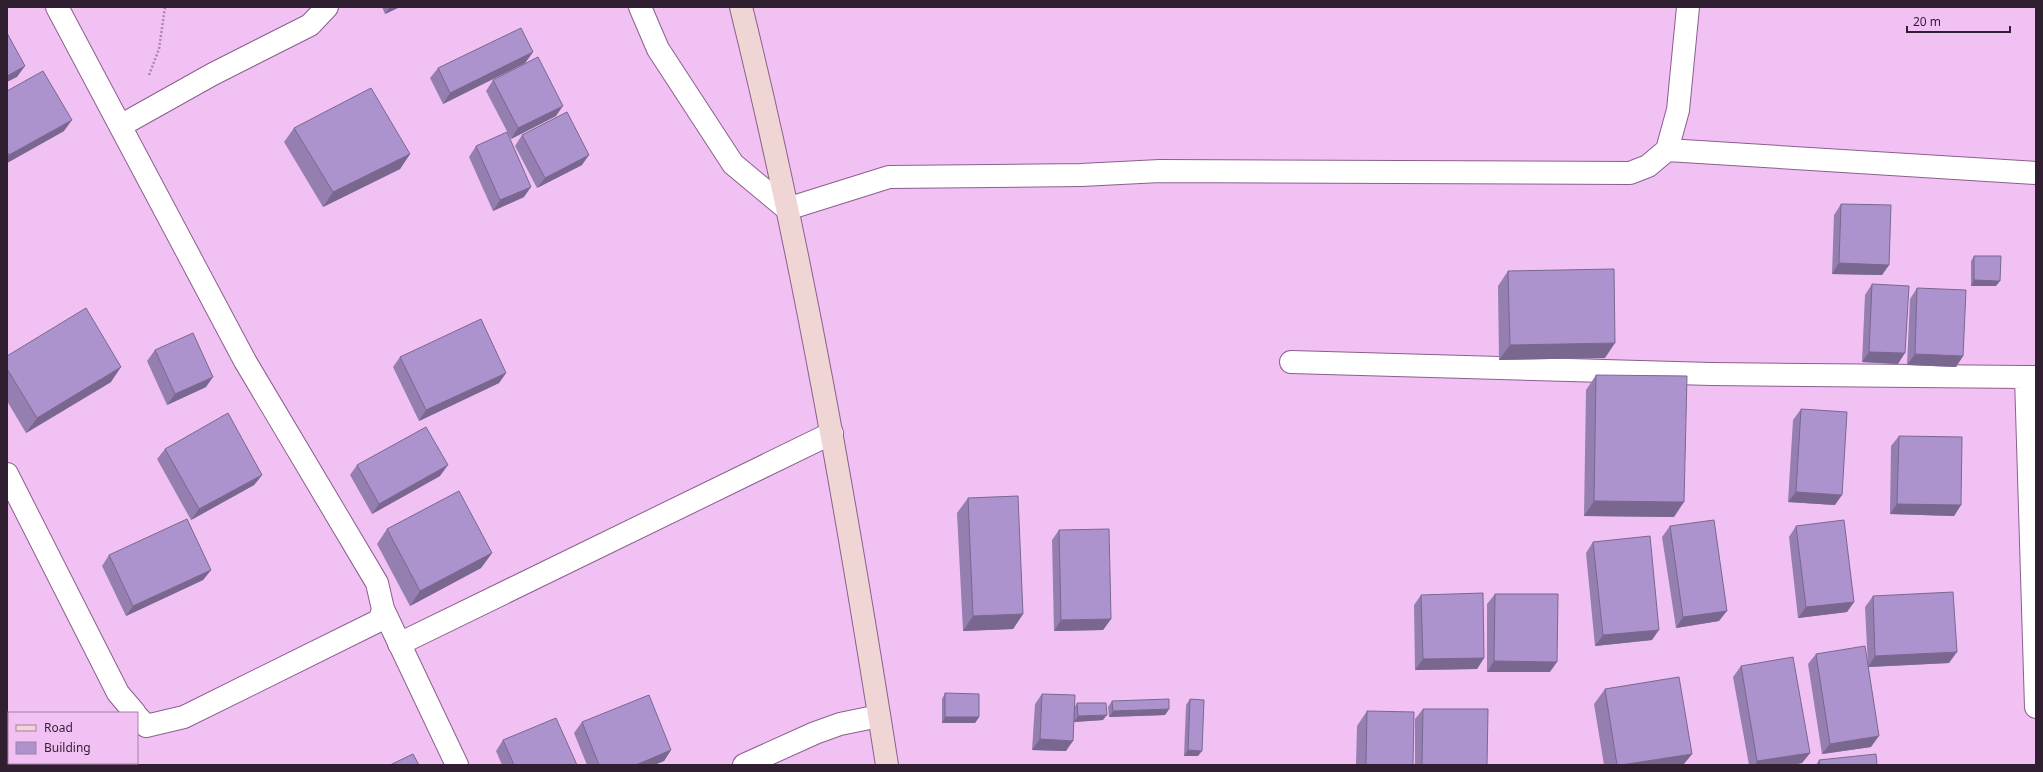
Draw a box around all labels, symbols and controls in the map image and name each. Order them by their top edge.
scale bar [1907,8,2010,34]
text: 20 m [1913,13,1941,30]
legend [8,712,138,764]
text: Road [44,719,73,736]
text: Building [44,739,91,756]

